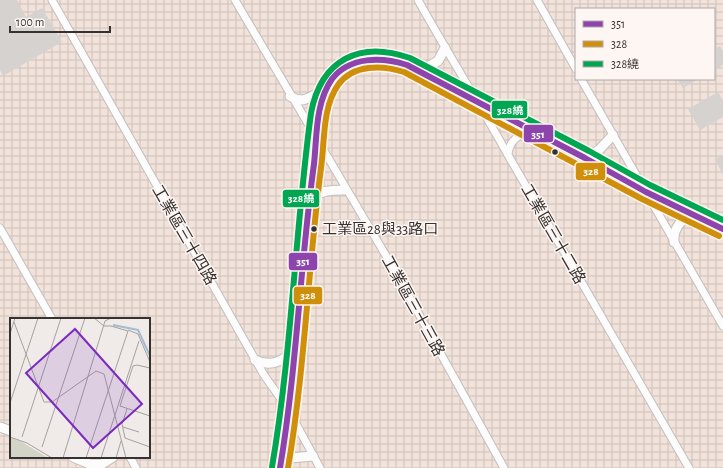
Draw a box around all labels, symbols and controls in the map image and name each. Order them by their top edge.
scale bar [10,8,110,34]
legend [575,8,715,80]
text: 100 m [16,16,44,28]
text: 351 [611,18,625,30]
text: 328 [611,38,627,50]
text: 328繞 [611,57,639,70]
line badge: 328繞 [491,100,528,119]
text: 328繞 [497,104,523,116]
line badge: 351 [523,124,554,143]
text: 351 [531,129,545,140]
unlabelled marker [550,147,560,157]
line badge: 328 [575,162,606,181]
text: 328 [583,166,599,177]
street label: 工業區三十二路 [518,181,589,287]
street label: 工業區三十四路 [149,182,220,288]
line badge: 328繞 [282,189,320,208]
text: 328繞 [288,192,314,204]
place label: 工業區28與33路口 [322,221,438,237]
marker: 工業區28與33路口 [309,224,319,234]
line badge: 351 [288,252,318,271]
street label: 工業區三十三路 [379,253,448,359]
text: 351 [296,256,310,267]
line badge: 328 [293,286,323,305]
text: 328 [300,290,316,301]
inset map [10,318,150,458]

